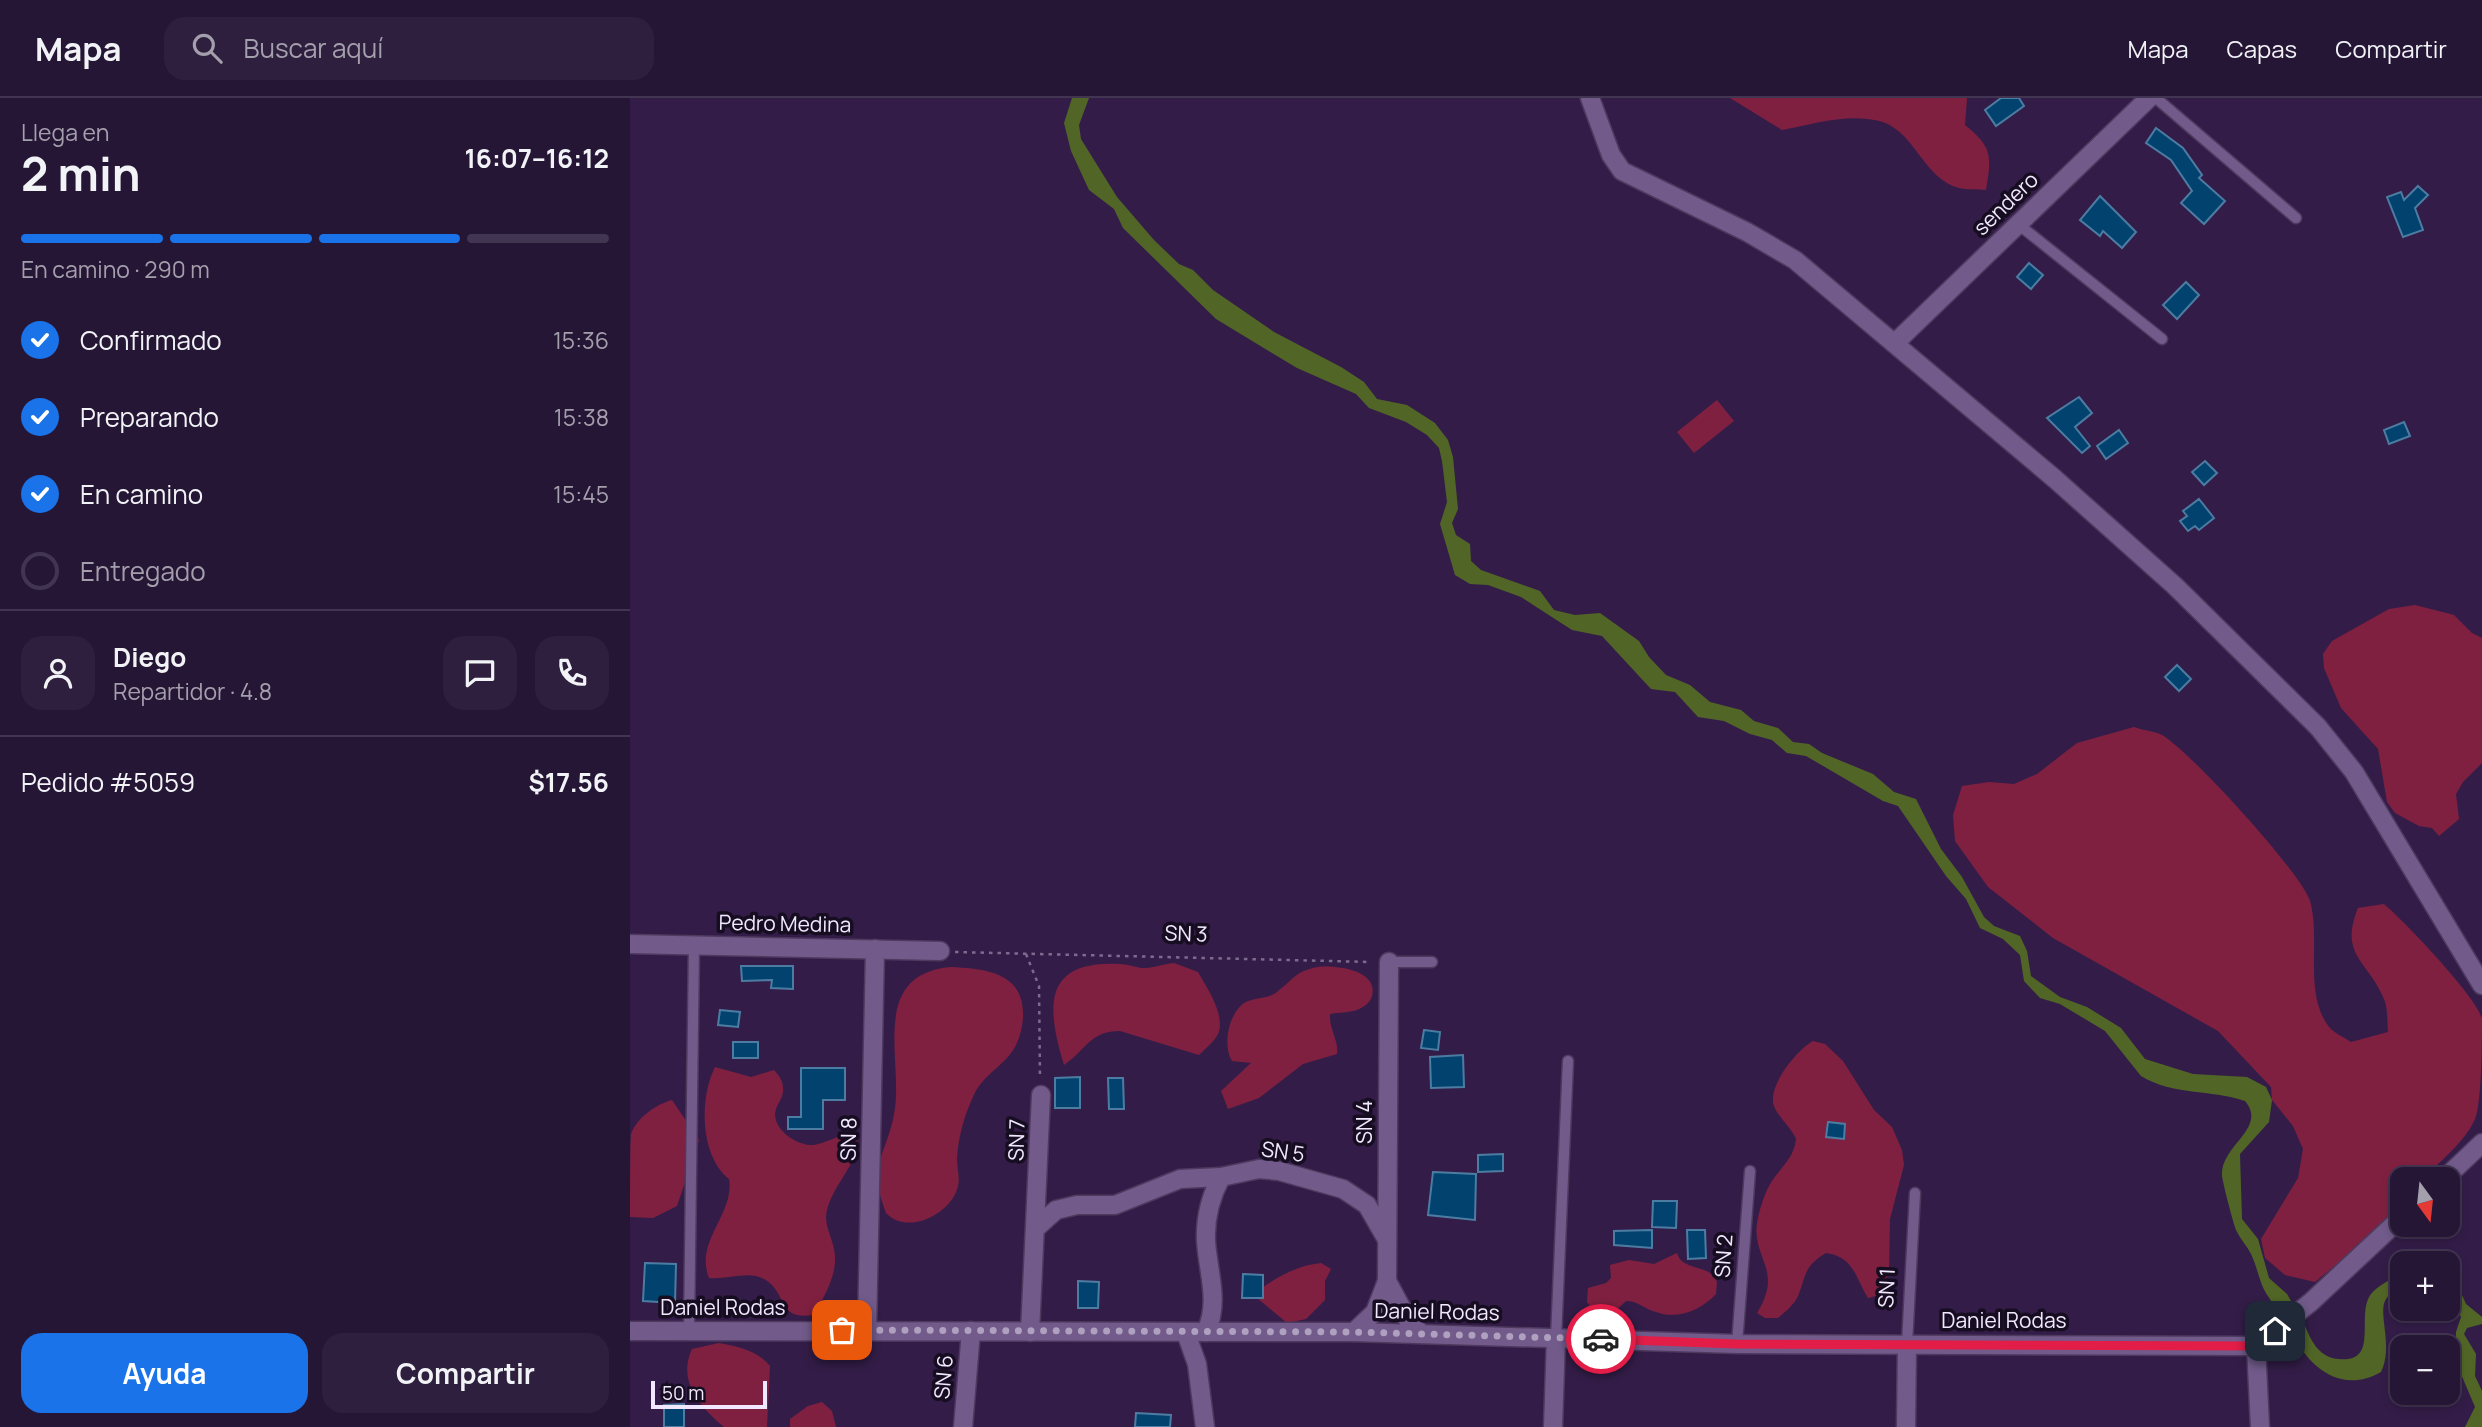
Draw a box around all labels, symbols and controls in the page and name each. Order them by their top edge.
search box [164,17,654,80]
text: Mapa [35,26,122,71]
icon: search [188,29,226,67]
text: Buscar aquí [244,30,383,66]
text: Mapa [2128,32,2189,65]
text: Capas [2227,32,2297,65]
text: Compartir [2335,32,2447,65]
text: Llega en [21,116,109,148]
text: 16:07–16:12 [464,140,609,176]
text: 2 min [21,142,141,205]
street label: sendero [1967,165,2044,241]
text: En camino · 290 m [21,253,210,285]
icon: check [21,321,59,359]
text: Confirmado [80,322,222,358]
text: 15:36 [553,324,609,356]
icon: check [21,398,59,436]
text: Preparando [80,399,219,435]
text: 15:38 [554,401,609,433]
icon: check [21,475,59,513]
text: En camino [80,476,203,512]
text: 15:45 [553,478,609,510]
text: Entregado [80,553,206,589]
button: person [21,636,95,710]
button: chat [443,636,517,710]
button: phone [535,636,609,710]
text: Diego [113,639,186,675]
text: Repartidor · 4.8 [113,675,272,707]
text: Pedido #5059 [21,764,195,800]
text: $17.56 [529,764,609,800]
street label: Pedro Medina [718,908,852,938]
street label: SN 3 [1164,918,1208,948]
street label: SN 4 [1350,1100,1378,1144]
street label: SN 8 [834,1117,862,1161]
street label: SN 7 [1001,1118,1031,1161]
street label: SN 5 [1260,1134,1307,1168]
north arrow [2390,1167,2460,1237]
map controls [2390,1167,2460,1405]
street label: SN 2 [1708,1233,1738,1279]
button: + [2390,1251,2460,1321]
street label: SN 1 [1871,1267,1901,1309]
street label: Daniel Rodas [660,1293,786,1321]
street label: Daniel Rodas [1374,1296,1500,1326]
pin [812,1300,872,1360]
pin [2245,1301,2305,1361]
courier [1566,1304,1636,1374]
street label: Daniel Rodas [1941,1306,2067,1334]
icon: bag [823,1311,861,1349]
icon: home [2256,1312,2294,1350]
icon: car [1582,1320,1620,1358]
button: Ayuda [21,1333,308,1413]
button: Compartir [322,1333,609,1413]
button: − [2390,1335,2460,1405]
street label: SN 6 [927,1353,959,1400]
scale bar [651,1378,766,1410]
text: 50 m [662,1380,704,1406]

